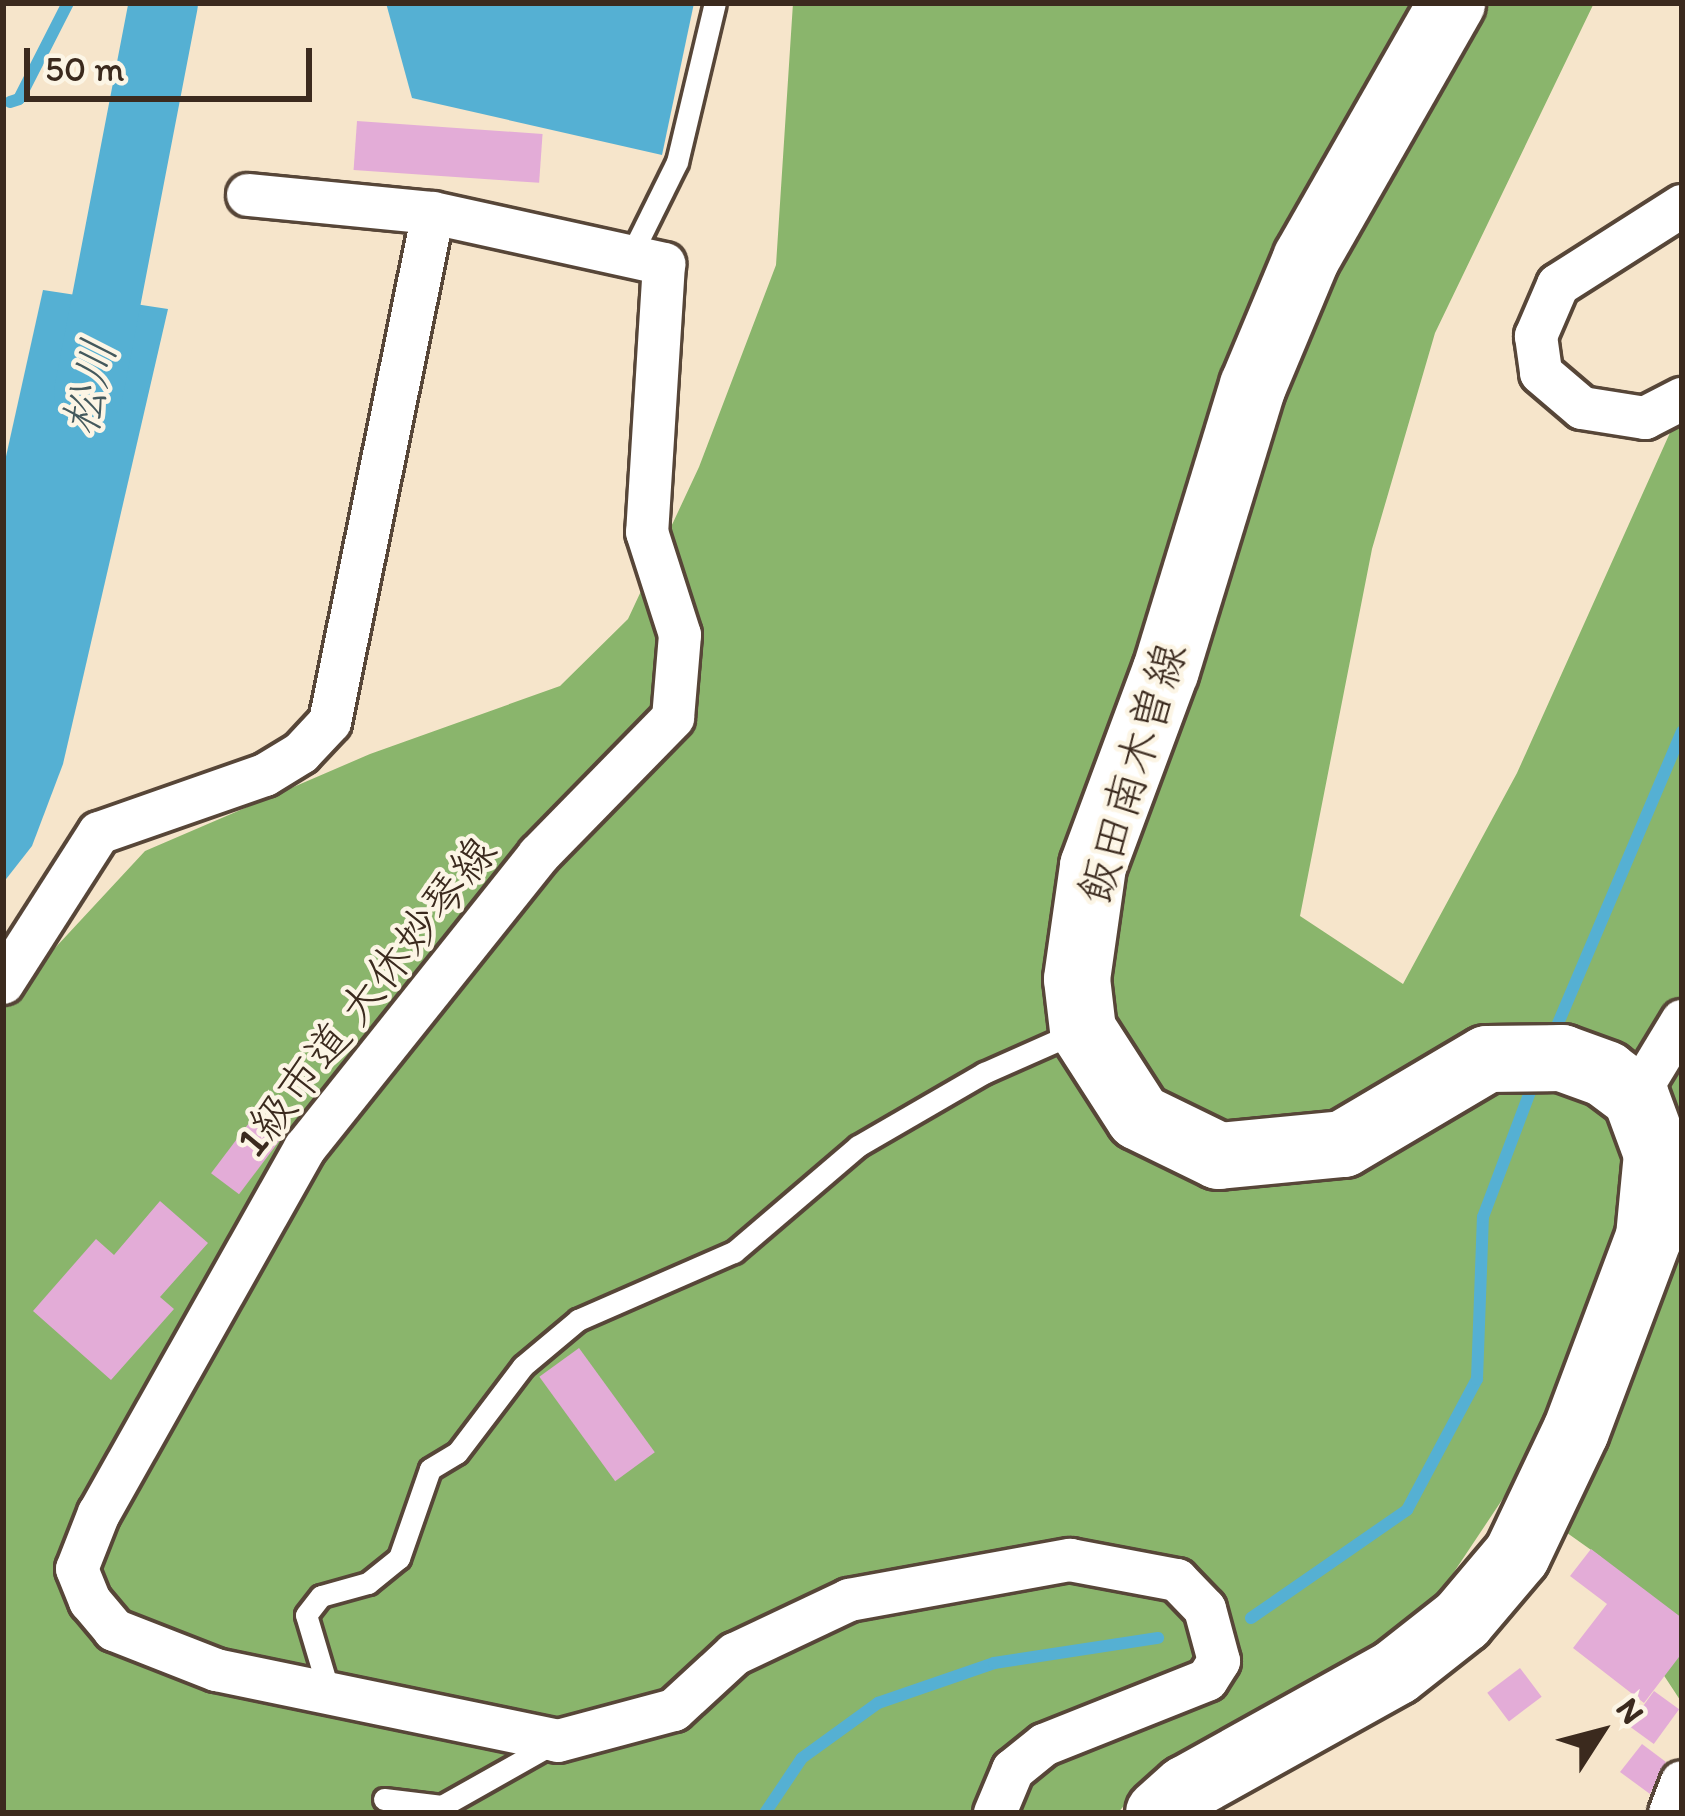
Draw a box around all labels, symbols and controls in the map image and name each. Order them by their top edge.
scale bar [30,24,318,98]
text: 50 m [45,47,124,90]
water label: 松川 [50,334,128,440]
street label: 飯田南木曽線 [1067,636,1197,910]
street label: 1級市道 大休妙琴線 [224,825,508,1167]
north arrow [1541,1672,1661,1792]
text: N [1608,1690,1653,1731]

